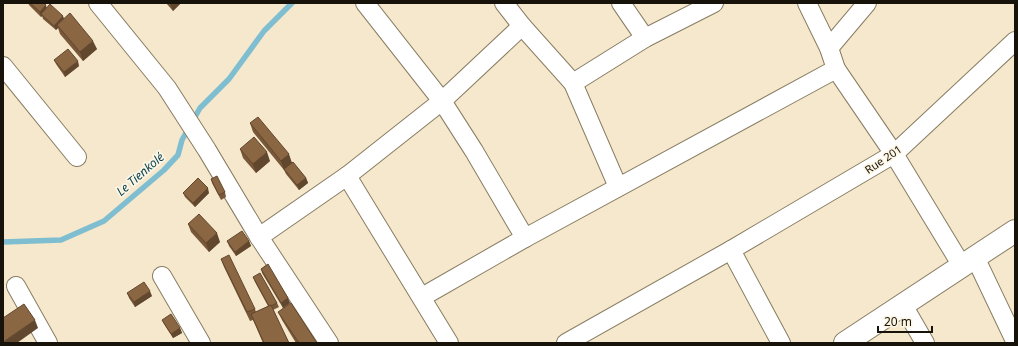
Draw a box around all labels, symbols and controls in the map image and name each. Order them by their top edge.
street label: Rue 201 [862,141,904,177]
water label: Le Tienkolé [112,148,168,200]
scale bar [878,308,932,334]
text: 20 m [884,313,912,330]

